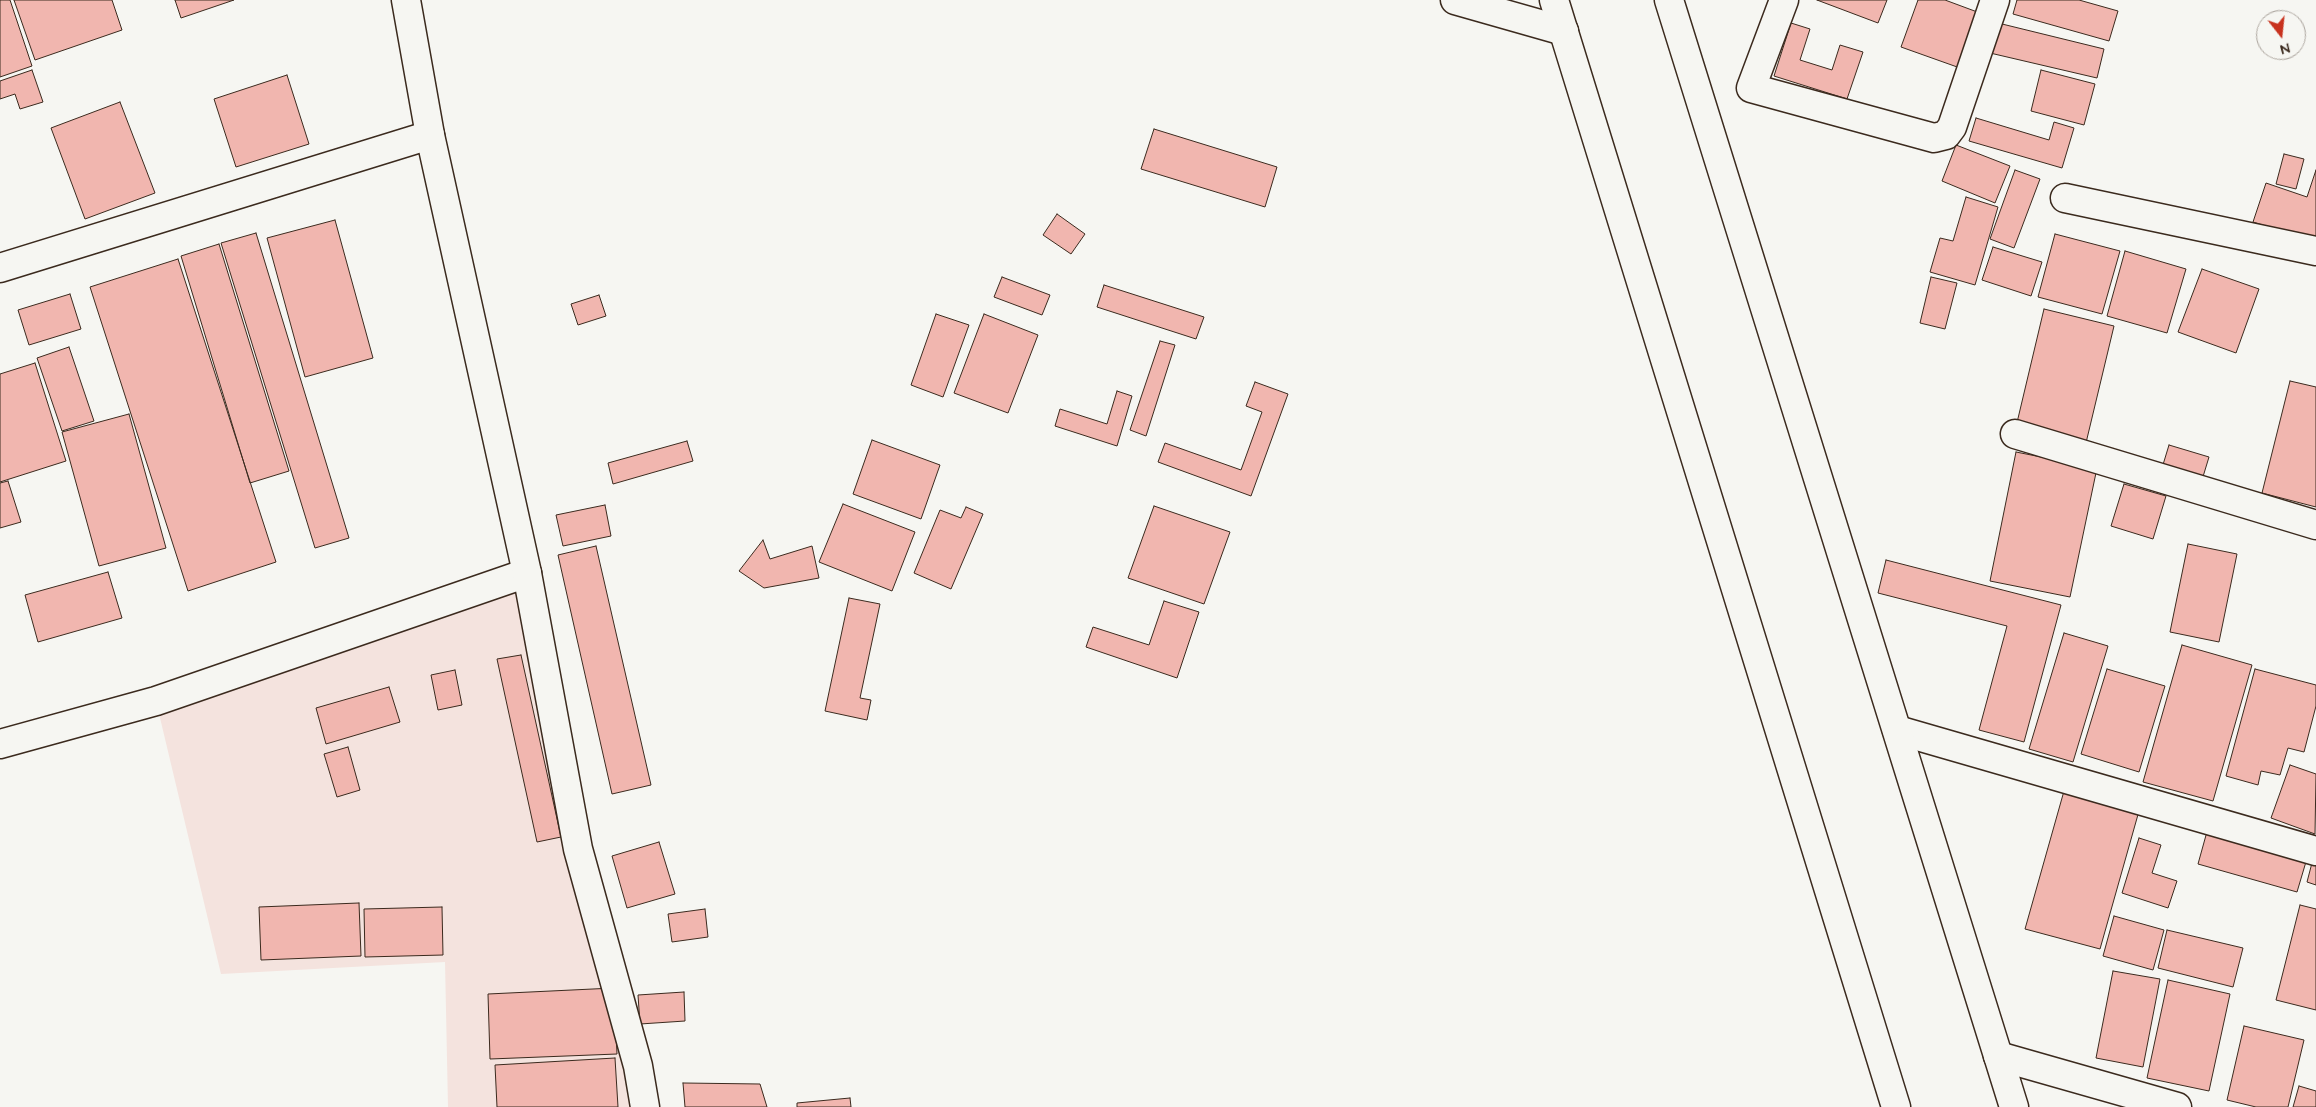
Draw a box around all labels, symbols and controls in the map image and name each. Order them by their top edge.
north arrow [2256,10,2306,60]
text: N [2278,38,2292,59]

